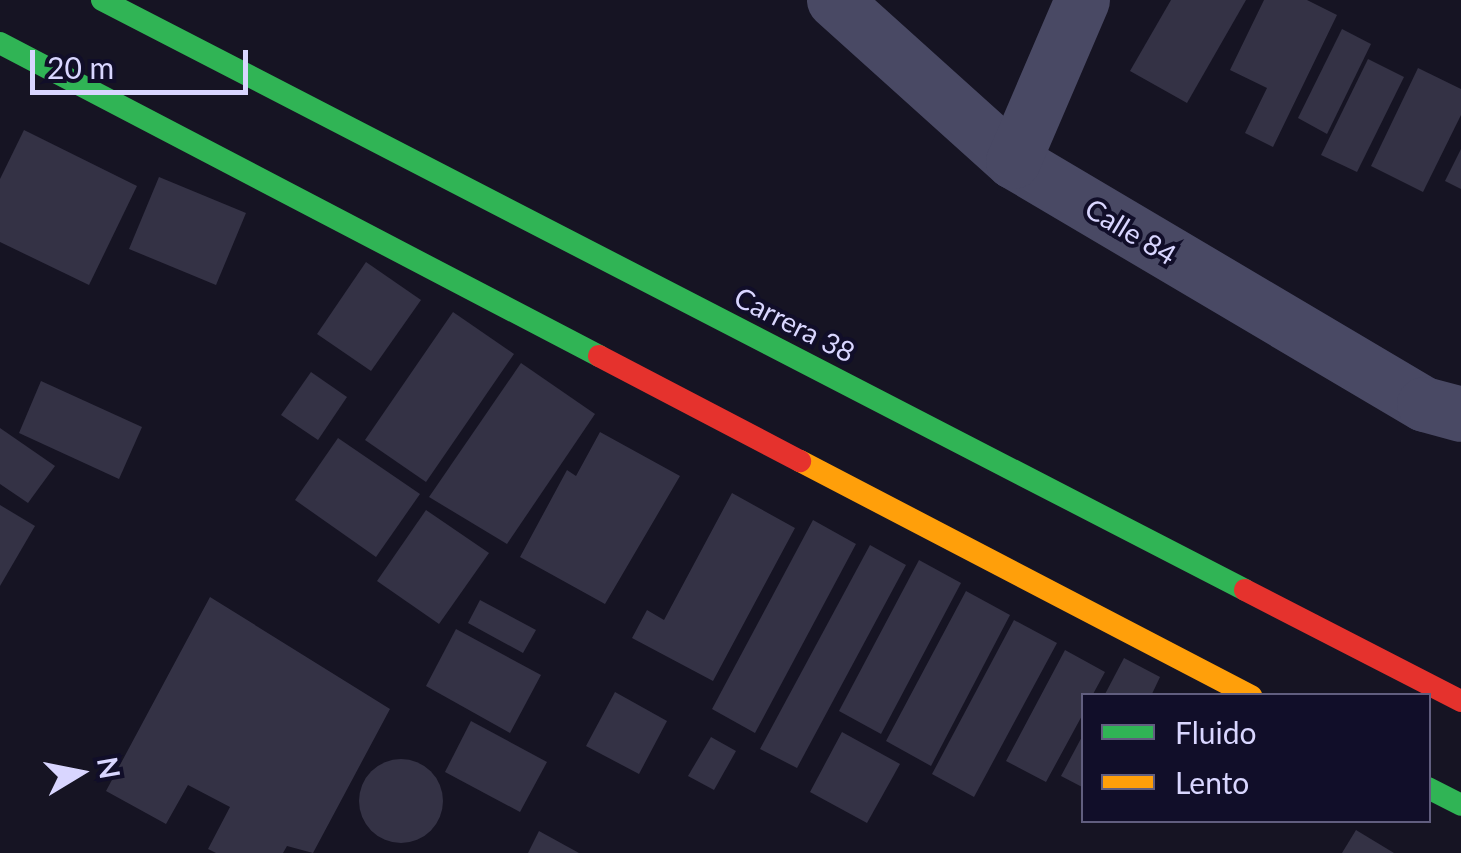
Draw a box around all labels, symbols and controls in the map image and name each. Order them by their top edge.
scale bar [35,30,252,92]
text: 20 m [47,49,114,85]
street label: Calle 84 [1079,191,1183,271]
street label: Carrera 38 [729,279,861,369]
legend [1081,693,1431,823]
text: Fluido [1175,714,1257,750]
north arrow [30,723,130,823]
text: N [91,754,128,781]
text: Lento [1175,764,1249,800]

